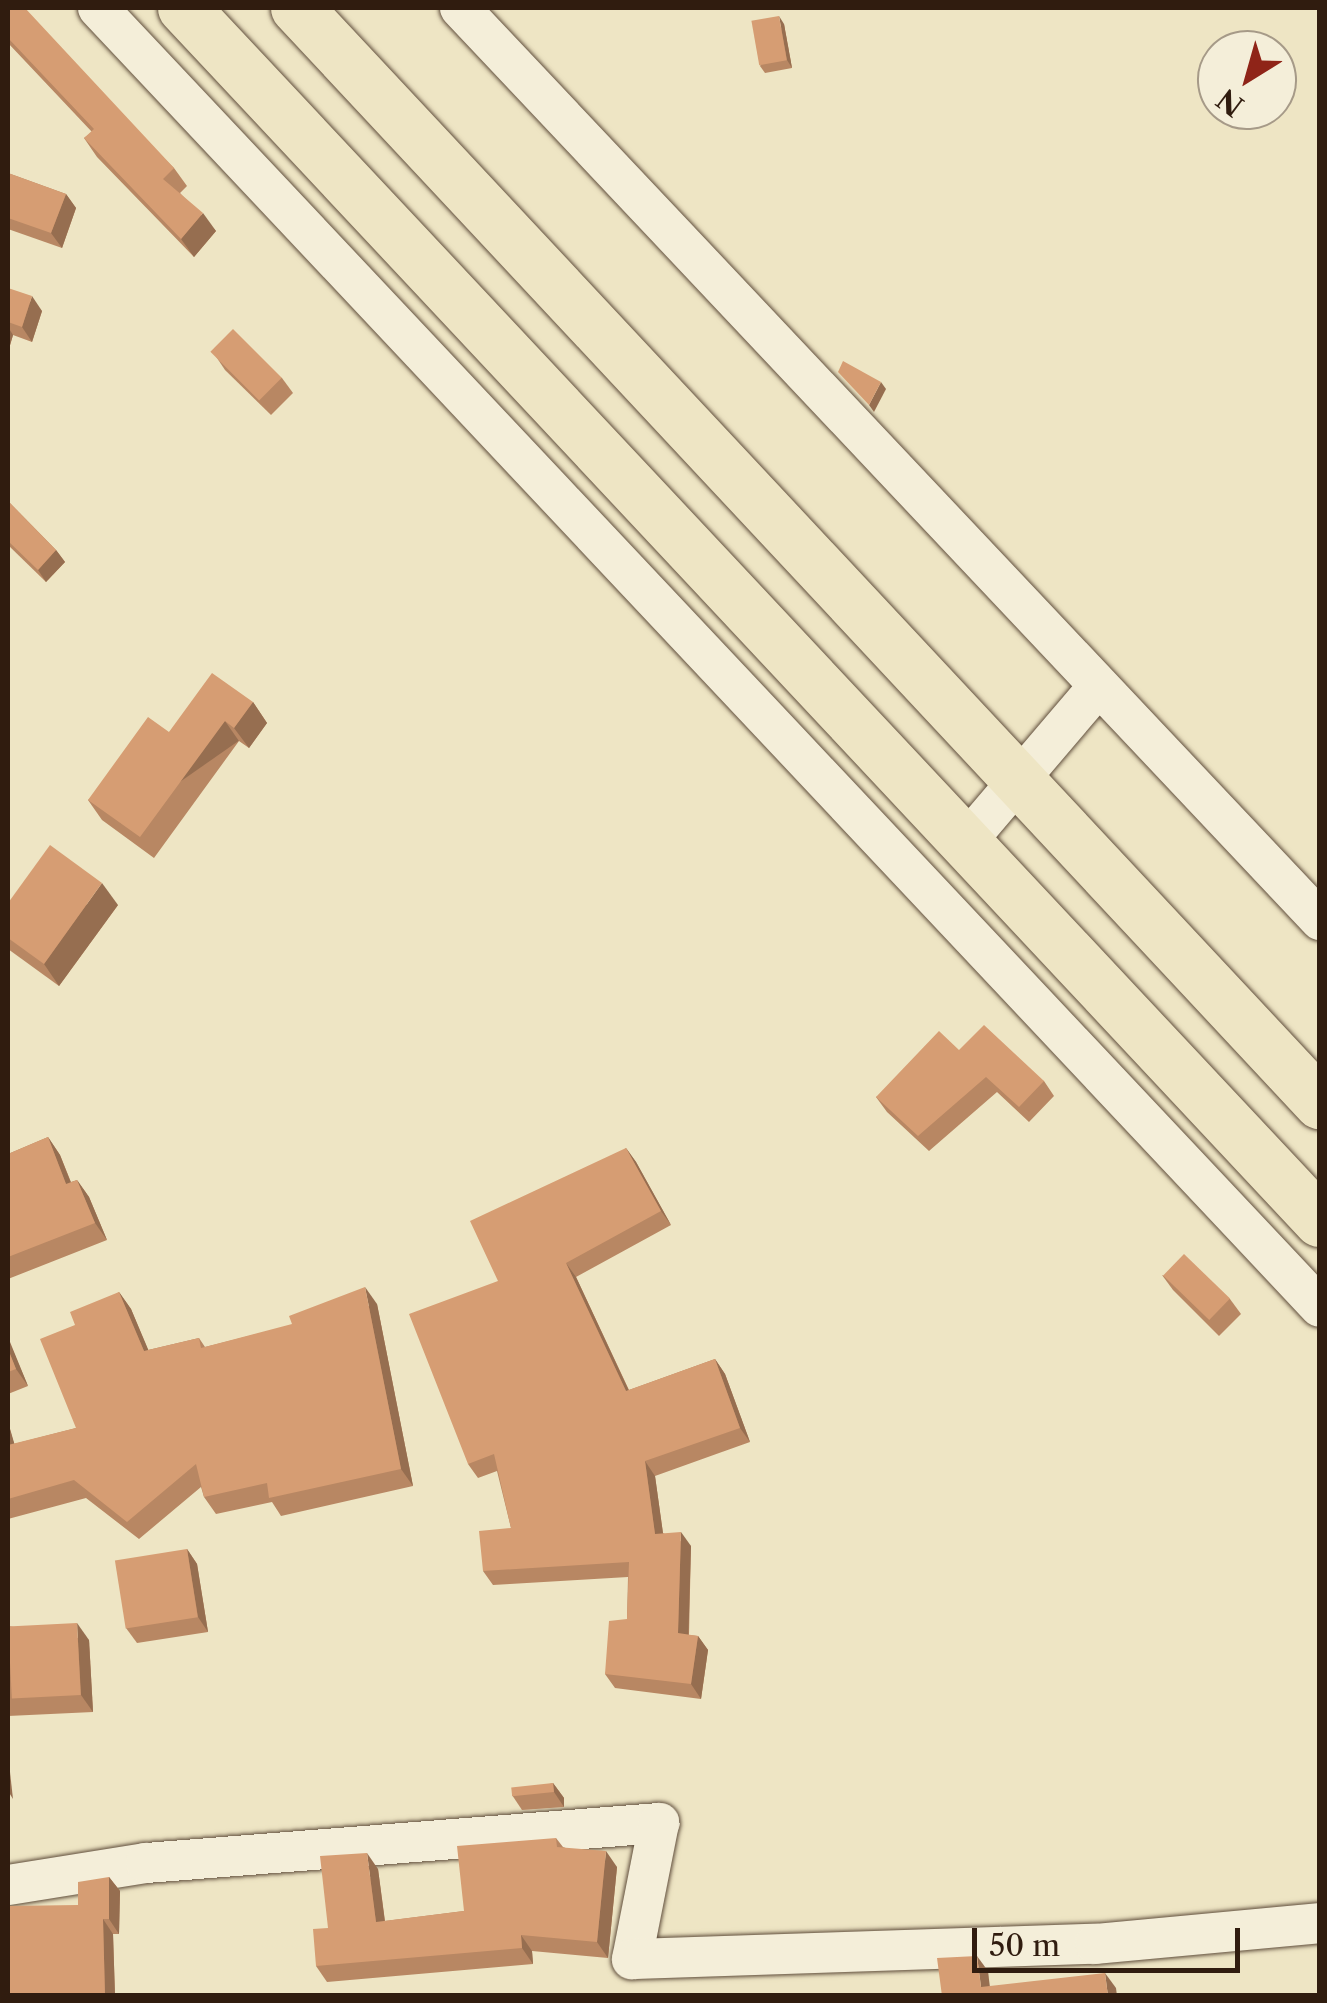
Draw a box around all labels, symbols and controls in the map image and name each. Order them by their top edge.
north arrow [1197,30,1297,130]
text: N [1210,81,1250,123]
scale bar [977,1908,1244,1970]
text: 50 m [989,1927,1060,1964]

